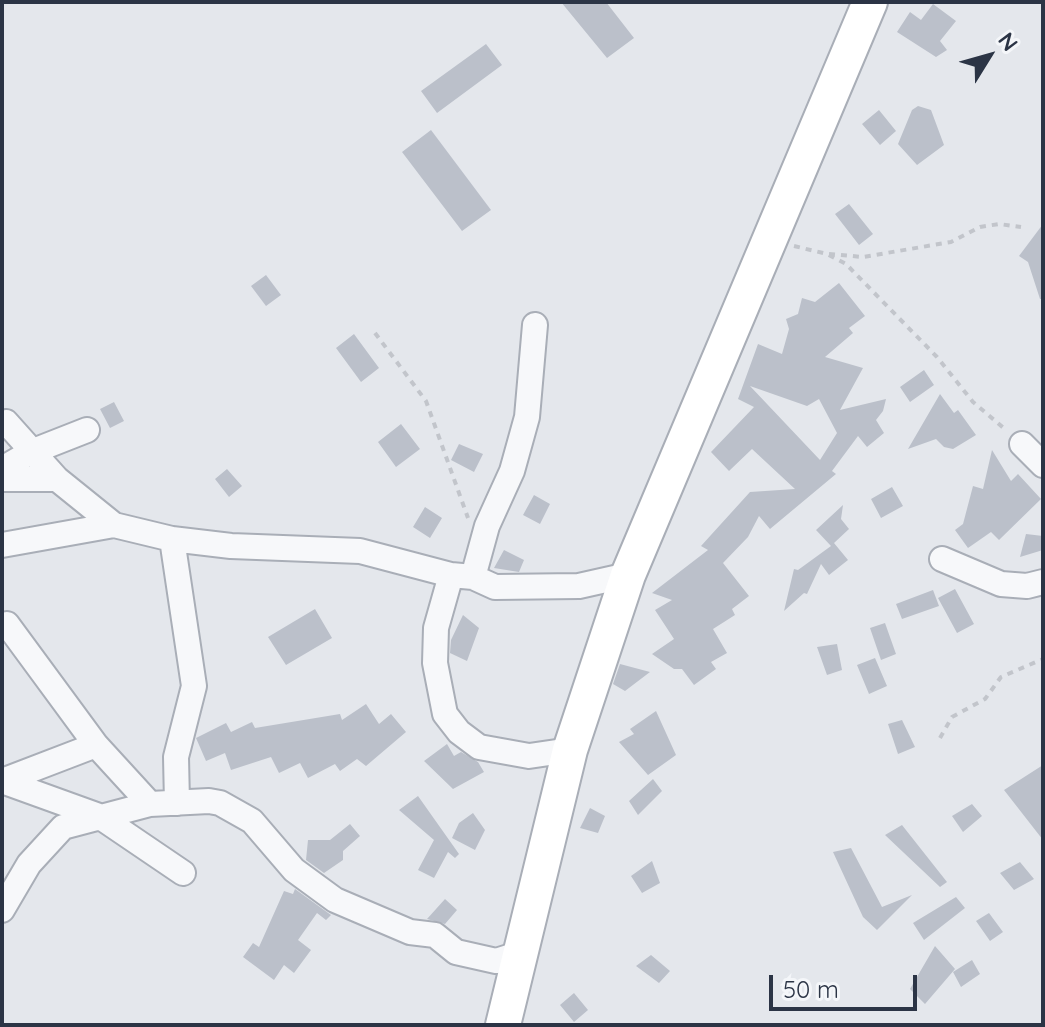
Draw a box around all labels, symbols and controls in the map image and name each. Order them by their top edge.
north arrow [949,16,1029,96]
text: N [992,27,1024,56]
scale bar [773,959,921,1009]
text: 50 m [783,974,839,1004]

